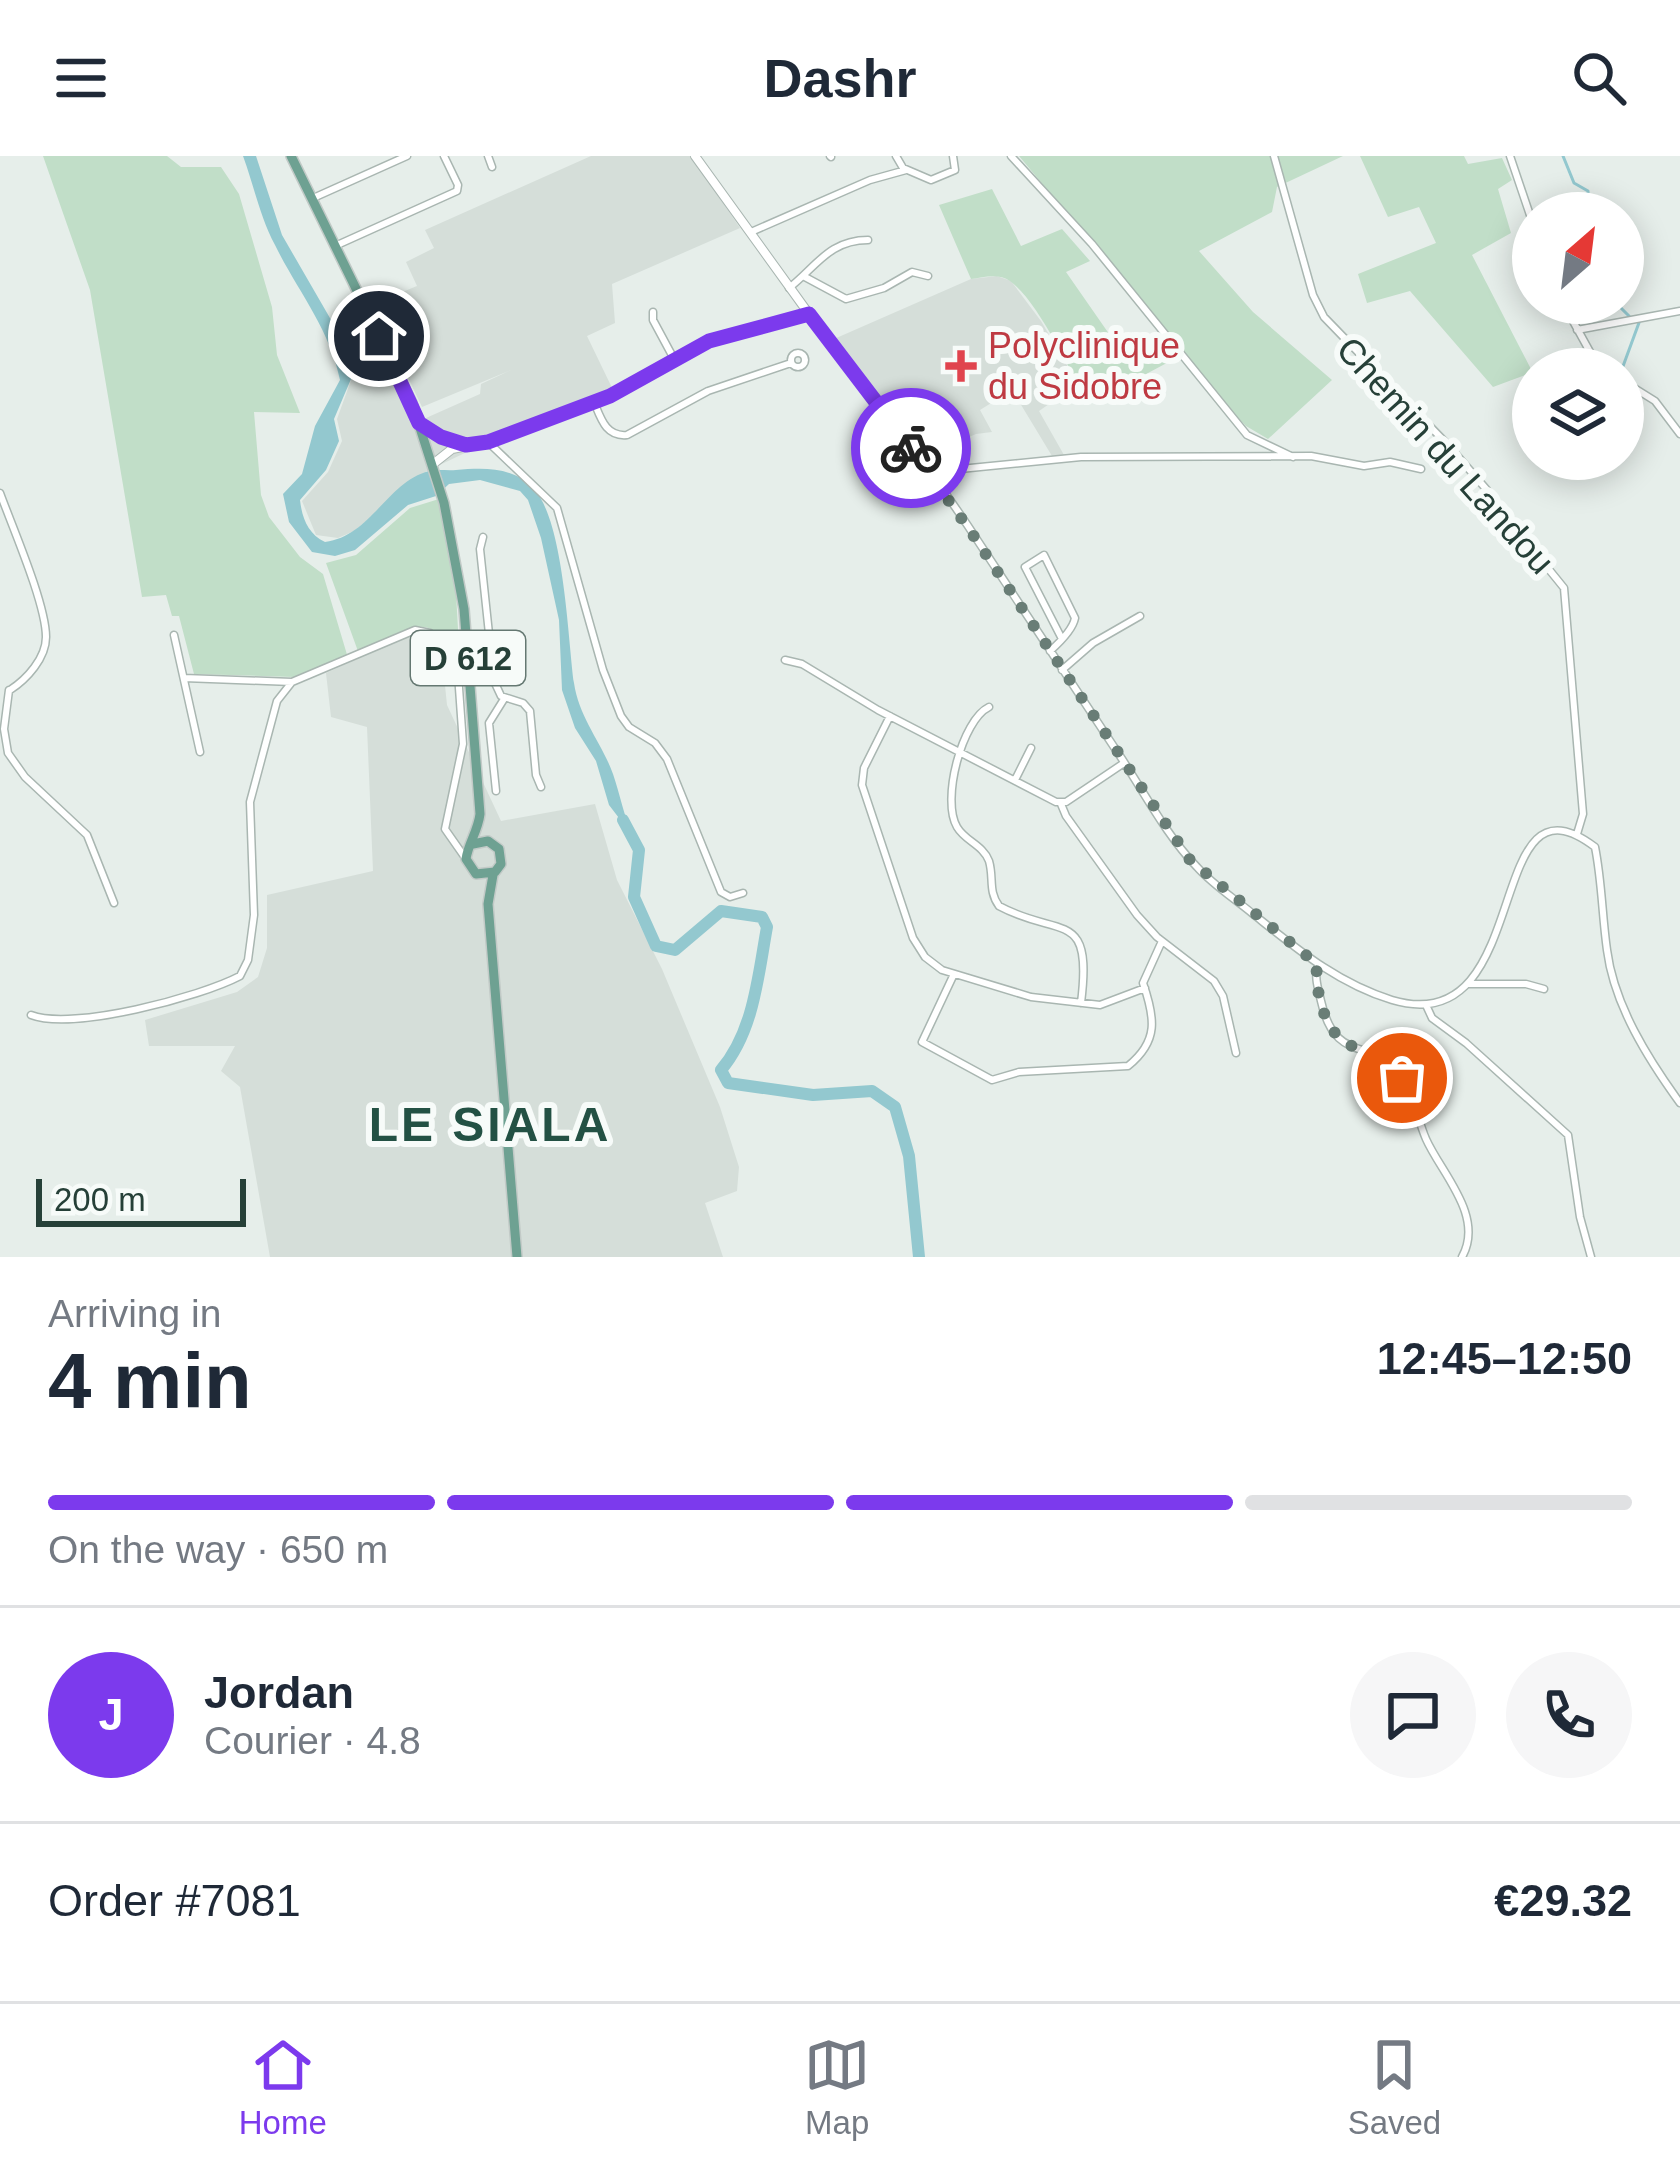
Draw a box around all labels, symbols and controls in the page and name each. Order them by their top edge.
icon: menu [48,45,114,111]
icon: search [1566,45,1632,111]
text: Dashr [763,48,917,108]
north arrow [1512,192,1644,324]
map controls [1512,192,1644,480]
pin [328,285,430,387]
icon: home [346,303,412,369]
place label: Polyclinique du Sidobre [988,325,1180,407]
street label: Chemin du Landou [1329,329,1563,582]
button: layers [1512,348,1644,480]
marker: Polyclinique du Sidobre [945,350,977,382]
courier [851,388,971,508]
icon: bike [878,415,944,481]
road number: D 612 [411,631,525,685]
pin [1351,1027,1453,1129]
icon: bag [1369,1045,1435,1111]
district label: LE SIALA [369,1098,611,1151]
scale bar [36,1173,246,1226]
text: 200 m [54,1181,146,1218]
text: Arriving in [48,1292,221,1335]
text: 12:45–12:50 [1377,1333,1632,1384]
text: 4 min [48,1337,252,1425]
text: On the way · 650 m [48,1528,388,1571]
button: chat [1350,1652,1476,1778]
button: phone [1506,1652,1632,1778]
text: Jordan [204,1667,354,1718]
text: J [98,1689,124,1740]
text: Courier · 4.8 [204,1719,421,1762]
text: Order #7081 [48,1875,301,1926]
text: €29.32 [1494,1875,1632,1926]
tab: Home [239,2032,327,2142]
tab: Map [804,2032,870,2142]
tab: Saved [1348,2032,1441,2142]

